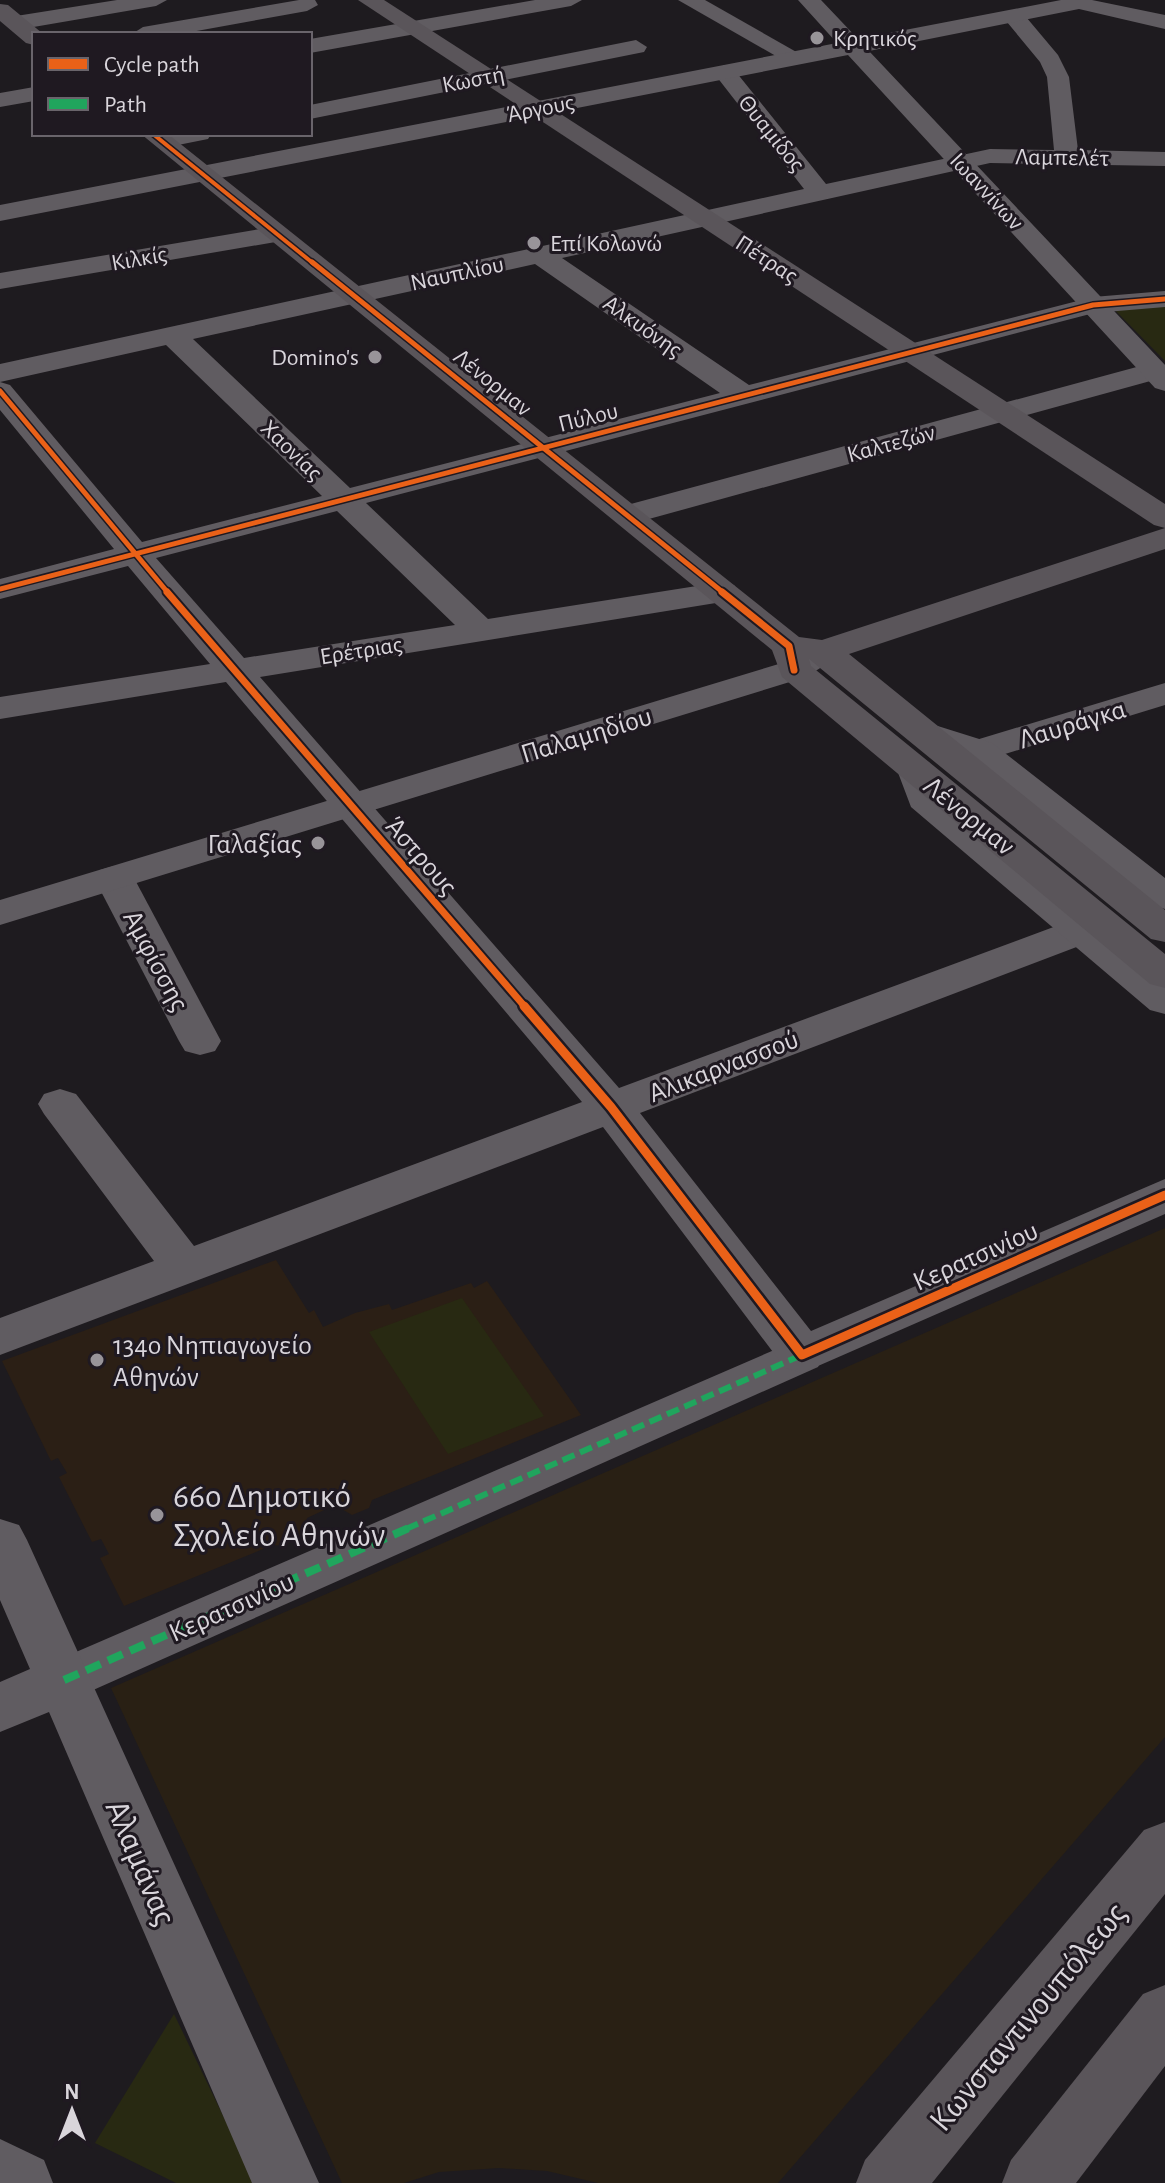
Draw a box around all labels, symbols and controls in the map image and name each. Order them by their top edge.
place label: Κρητικός [833,27,917,51]
marker: Κρητικός [808,29,826,47]
legend [32,32,312,136]
text: Cycle path [104,53,200,77]
street label: Κωστή [440,62,506,98]
street label: Άργους [504,91,576,127]
street label: Θυαμίδος [733,91,809,176]
text: Path [104,93,147,117]
street label: Λαμπελέτ [1015,145,1109,171]
street label: Ιωαννίνων [945,148,1028,235]
street label: Πέτρας [731,231,802,289]
place label: Επί Κολωνώ [550,232,662,256]
marker: Επί Κολωνώ [525,234,543,252]
street label: Κιλκίς [109,242,169,276]
street label: Ναυπλίου [408,252,506,296]
street label: Αλκυόνης [599,291,686,363]
street label: Λένορμαν [449,344,536,421]
place label: Domino's [271,346,359,370]
marker: Domino's [366,348,384,366]
street label: Πύλου [556,399,621,437]
street label: Χαονίας [256,416,327,486]
street label: Καλτεζών [845,421,938,467]
street label: Ερέτριας [318,633,404,669]
street label: Λαυράγκα [1016,695,1130,754]
street label: Παλαμηδίου [518,703,655,769]
street label: Λένορμαν [918,772,1019,861]
street label: Άστρους [379,812,462,901]
place label: Γαλαξίας [208,831,302,859]
marker: Γαλαξίας [309,834,327,852]
street label: Αμφίσσης [117,906,193,1016]
street label: Αλικαρνασσού [645,1026,802,1108]
street label: Κερατσινίου [909,1217,1043,1297]
place label: 134ο Νηπιαγωγείο Αθηνών [113,1332,312,1392]
marker: 134ο Νηπιαγωγείο Αθηνών [88,1351,106,1369]
place label: 66ο Δημοτικό Σχολείο Αθηνών [173,1480,385,1553]
marker: 66ο Δημοτικό Σχολείο Αθηνών [148,1506,166,1524]
street label: Κερατσινίου [165,1568,299,1648]
street label: Αλαμάνας [99,1795,182,1930]
street label: Κωνσταντινουπόλεως [923,1897,1134,2138]
north arrow [32,2071,112,2151]
text: N [64,2081,80,2103]

